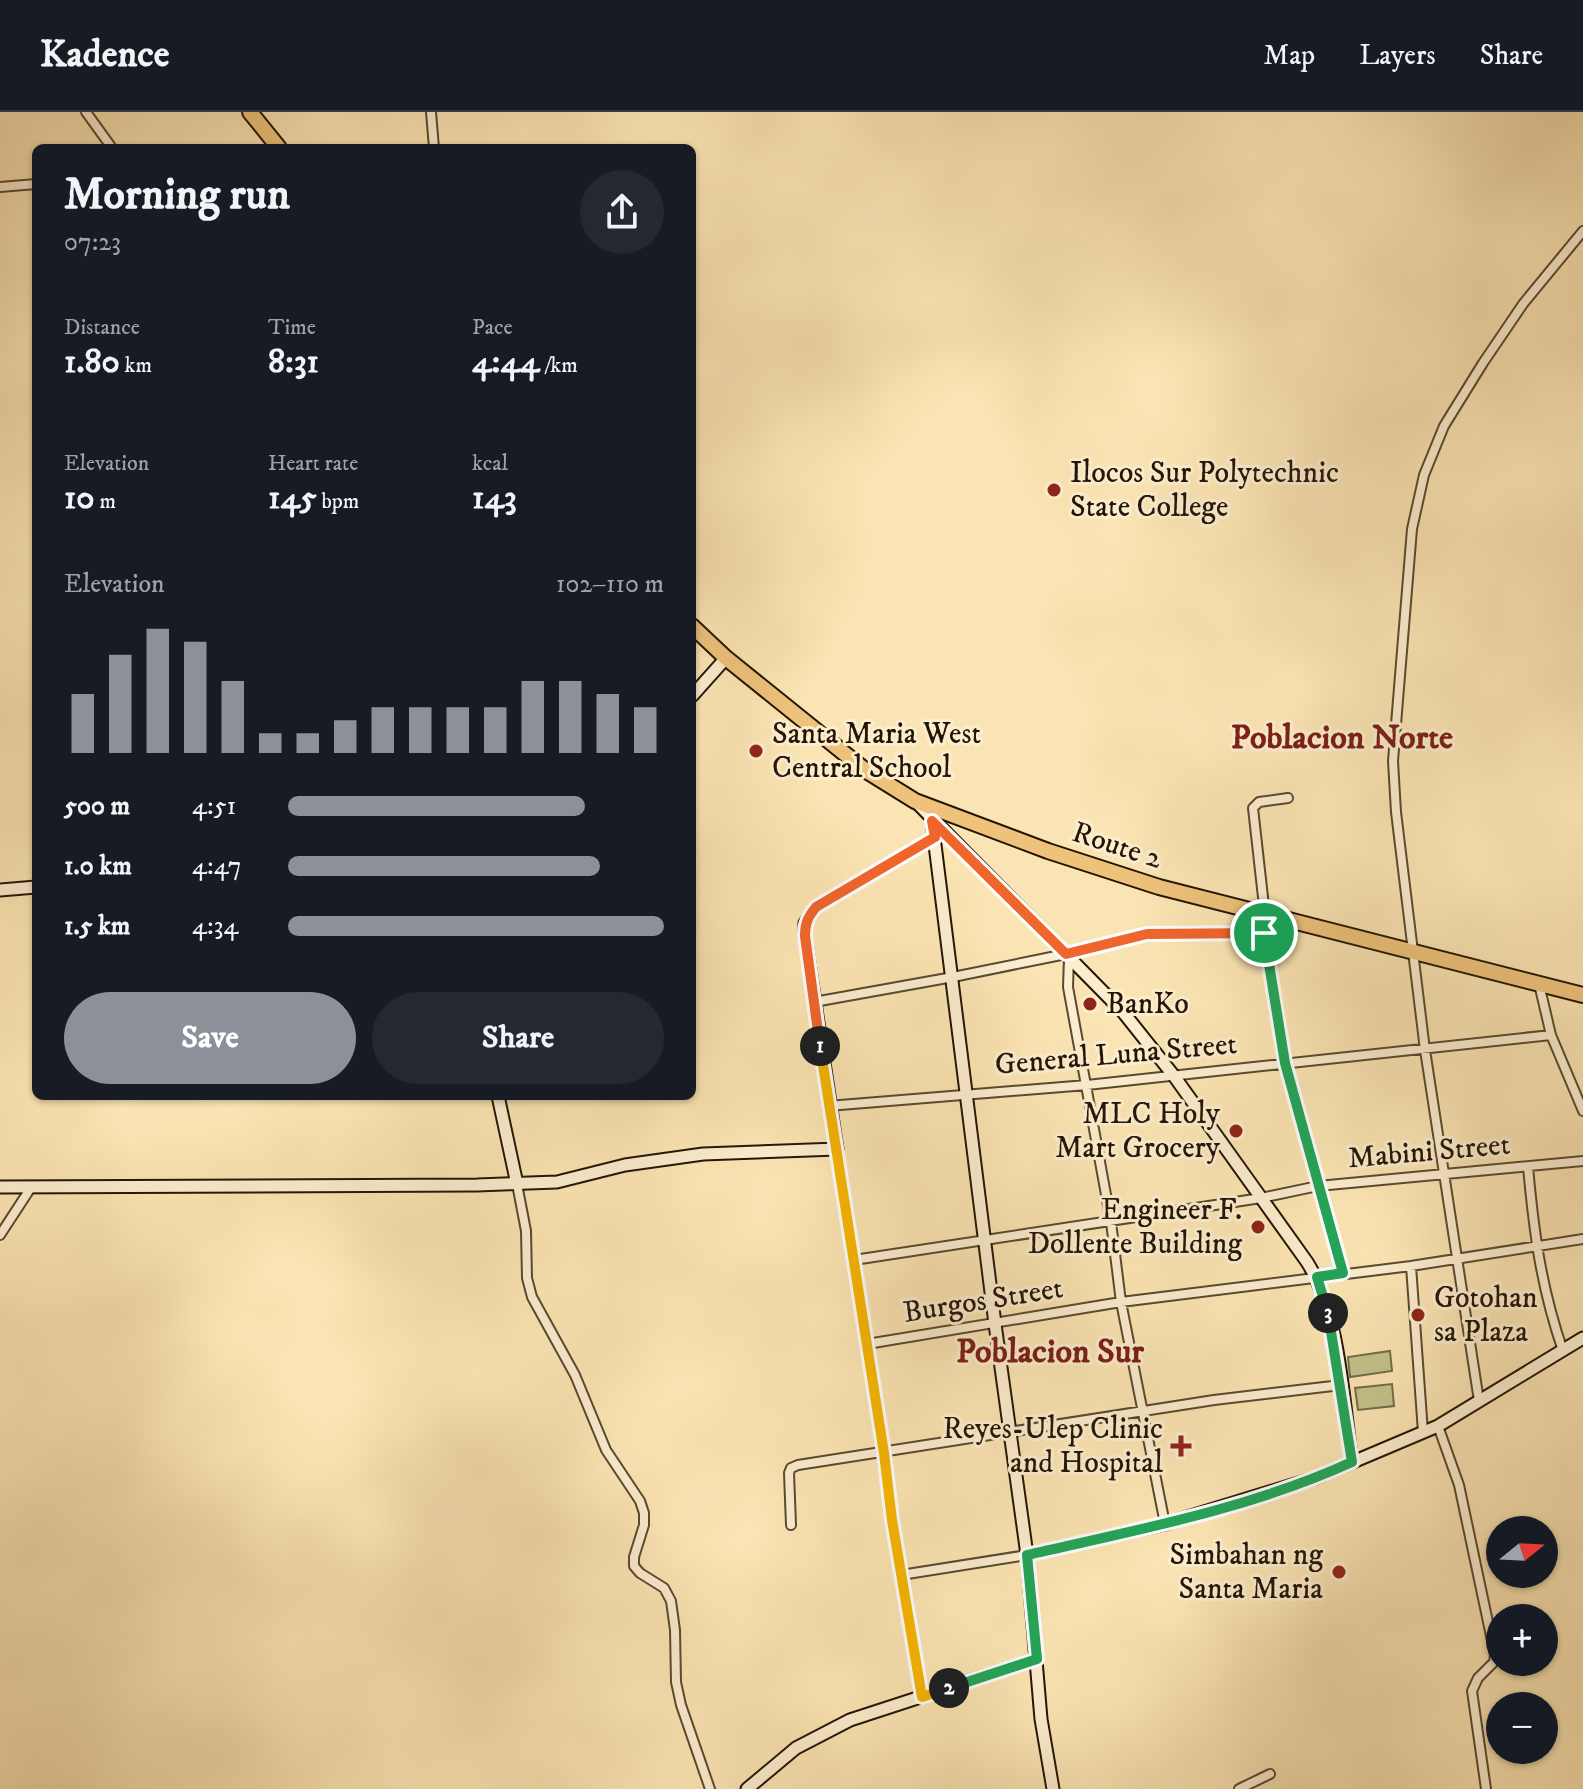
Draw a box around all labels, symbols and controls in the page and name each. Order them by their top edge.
text: Kadence [40,31,169,79]
text: Map [1264,38,1315,73]
text: Layers [1359,38,1436,73]
text: Share [1480,38,1543,73]
text: Morning run [64,168,290,223]
button: share [580,170,664,254]
text: 07:23 [64,226,121,259]
text: Distance [64,314,140,341]
text: Time [268,314,316,341]
text: Pace [472,314,513,341]
text: 1.80 [64,341,120,383]
text: 8:31 [268,341,319,383]
text: 4:44 [472,341,540,383]
text: km [120,352,152,379]
text: /km [540,352,578,379]
text: Elevation [64,450,149,477]
text: Heart rate [268,450,358,477]
text: kcal [472,450,508,477]
place label: Ilocos Sur Polytechnic State College [1070,455,1339,526]
text: 10 [64,477,95,519]
text: 145 [268,477,317,519]
text: 143 [472,477,517,519]
marker: Ilocos Sur Polytechnic State College [1045,481,1063,499]
text: m [95,488,116,515]
text: bpm [317,488,359,515]
text: Elevation [64,568,165,601]
text: 102–110 m [556,568,664,601]
place label: Santa Maria West Central School [772,716,981,787]
district label: Poblacion Norte [1231,717,1453,759]
marker: Santa Maria West Central School [747,742,765,760]
text: 500 m [64,790,130,823]
text: 4:51 [192,790,236,823]
street label: Route 2 [1067,814,1167,878]
text: 1.0 km [64,850,132,883]
text: 4:47 [192,850,242,883]
pin [1230,899,1298,967]
text: 1.5 km [64,910,130,943]
text: 4:34 [192,910,238,943]
icon: arrive [1242,911,1286,955]
place label: BanKo [1106,986,1189,1023]
button: Save [64,992,356,1084]
button: Share [372,992,664,1084]
marker: BanKo [1081,995,1099,1013]
pin: 1 [800,1026,840,1066]
street label: General Luna Street [994,1026,1238,1084]
text: 1 [816,1032,824,1059]
place label: MLC Holy Mart Grocery [1055,1096,1221,1167]
marker: MLC Holy Mart Grocery [1227,1122,1245,1140]
street label: Mabini Street [1346,1126,1512,1178]
place label: Engineer F. Dollente Building [1028,1192,1242,1263]
marker: Engineer F. Dollente Building [1249,1218,1267,1236]
street label: Burgos Street [900,1270,1066,1332]
place label: Gotohan sa Plaza [1434,1280,1538,1351]
pin: 3 [1308,1293,1348,1333]
text: 3 [1324,1299,1332,1326]
marker: Gotohan sa Plaza [1409,1306,1427,1324]
district label: Poblacion Sur [956,1331,1144,1373]
place label: Reyes-Ulep Clinic and Hospital [943,1411,1163,1482]
marker: Reyes-Ulep Clinic and Hospital [1170,1435,1192,1457]
north arrow [1486,1516,1558,1588]
map controls [1486,1516,1558,1764]
place label: Simbahan ng Santa Maria [1169,1537,1323,1608]
marker: Simbahan ng Santa Maria [1330,1563,1348,1581]
button: + [1486,1604,1558,1676]
pin: 2 [929,1668,969,1708]
text: 2 [944,1674,954,1701]
button: − [1486,1692,1558,1764]

